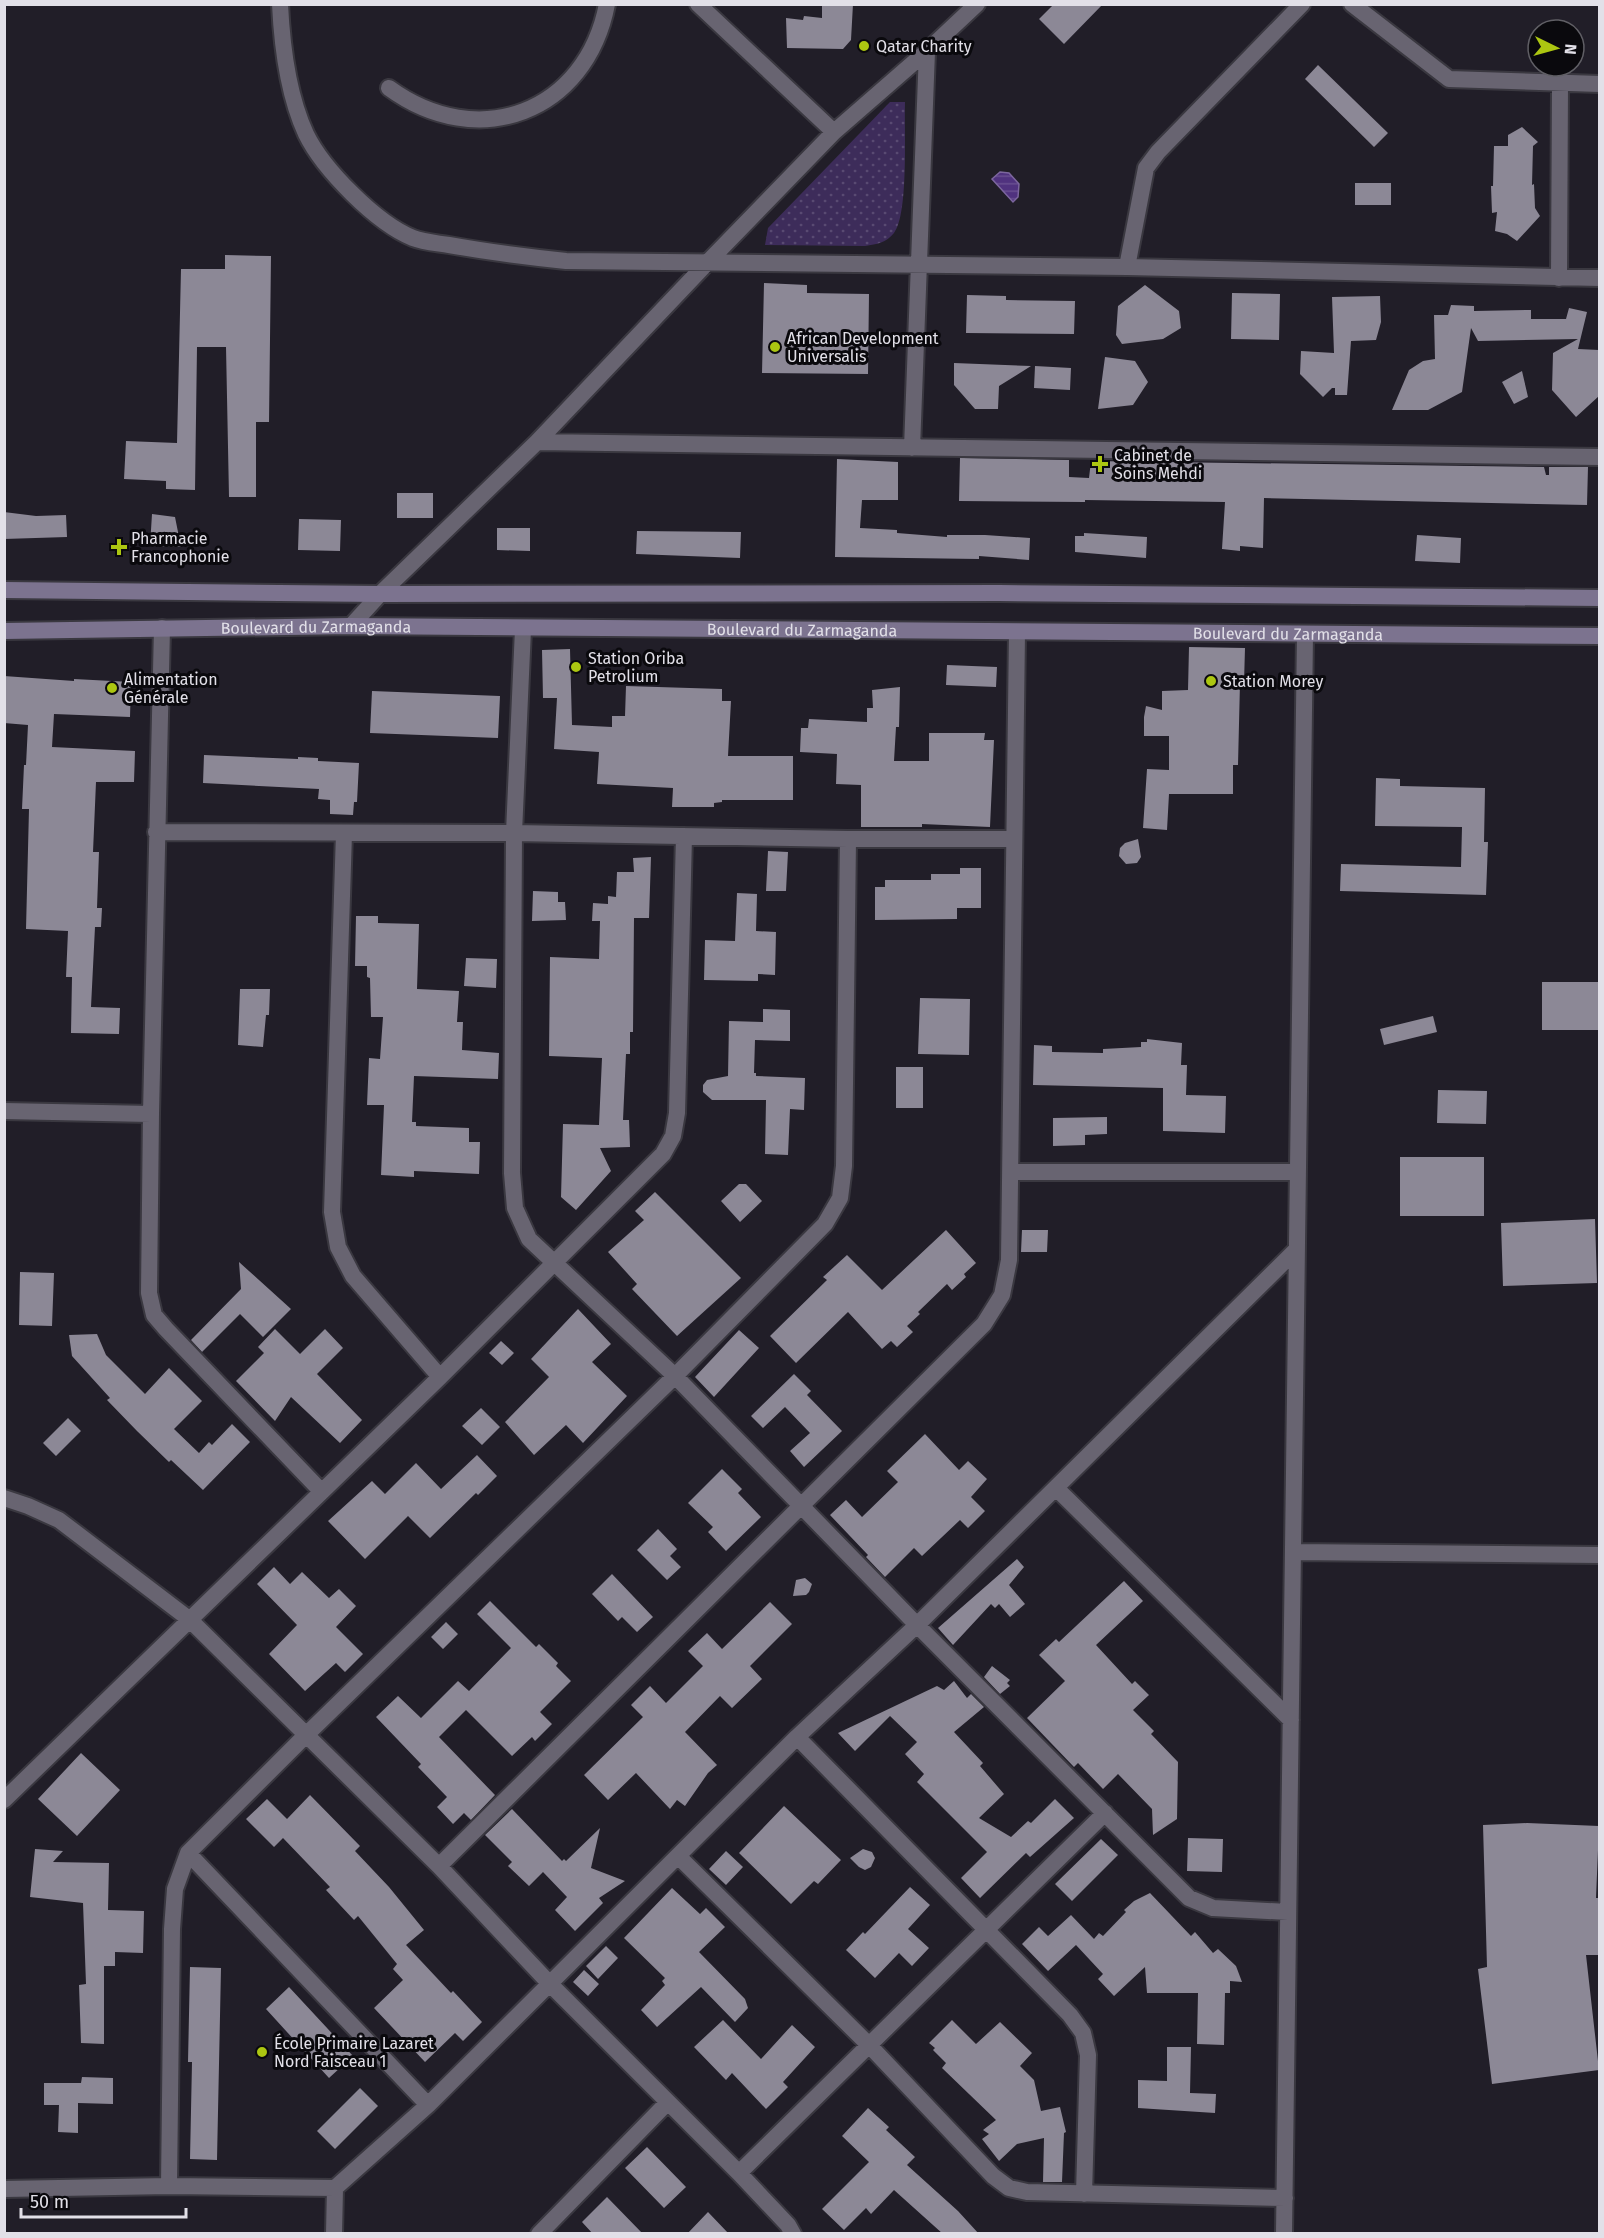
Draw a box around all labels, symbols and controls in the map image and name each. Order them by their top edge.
north arrow [1526,18,1586,78]
place label: Qatar Charity [876,37,972,56]
marker: Qatar Charity [857,39,871,53]
text: N [1561,43,1580,55]
place label: African Development Universalis [787,329,939,366]
marker: African Development Universalis [768,340,782,354]
place label: Cabinet de Soins Mehdi [1114,446,1202,483]
marker: Cabinet de Soins Mehdi [1091,455,1109,473]
place label: Pharmacie Francophonie [131,529,230,566]
marker: Pharmacie Francophonie [112,540,126,554]
street label: Boulevard du Zarmaganda [221,617,411,638]
street label: Boulevard du Zarmaganda [707,620,897,640]
street label: Boulevard du Zarmaganda [1193,624,1383,644]
place label: Station Oriba Petrolium [588,649,684,686]
marker: Station Oriba Petrolium [569,660,583,674]
place label: Alimentation Générale [124,670,218,707]
place label: Station Morey [1223,672,1323,691]
marker: Station Morey [1204,674,1218,688]
marker: Alimentation Générale [105,681,119,695]
place label: École Primaire Lazaret Nord Faisceau 1 [274,2033,434,2071]
marker: École Primaire Lazaret Nord Faisceau 1 [255,2045,269,2059]
scale bar [21,2181,186,2219]
text: 50 m [30,2191,69,2213]

